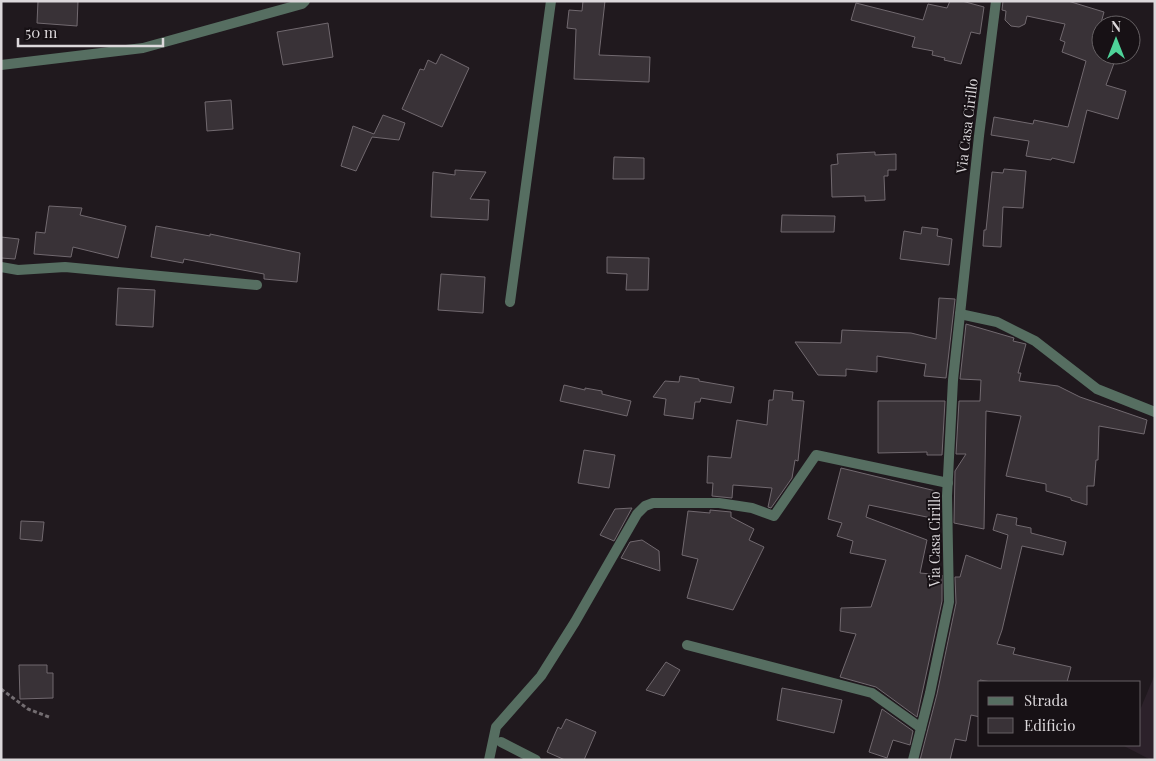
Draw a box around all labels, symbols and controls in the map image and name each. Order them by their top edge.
scale bar [18,15,162,47]
north arrow [1091,15,1141,65]
text: N [1111,17,1121,36]
text: 50 m [25,22,58,42]
street label: Via Casa Cirillo [951,77,982,176]
street label: Via Casa Cirillo [925,491,944,588]
legend [978,681,1141,746]
text: Strada [1024,690,1068,710]
text: Edificio [1024,715,1075,735]

